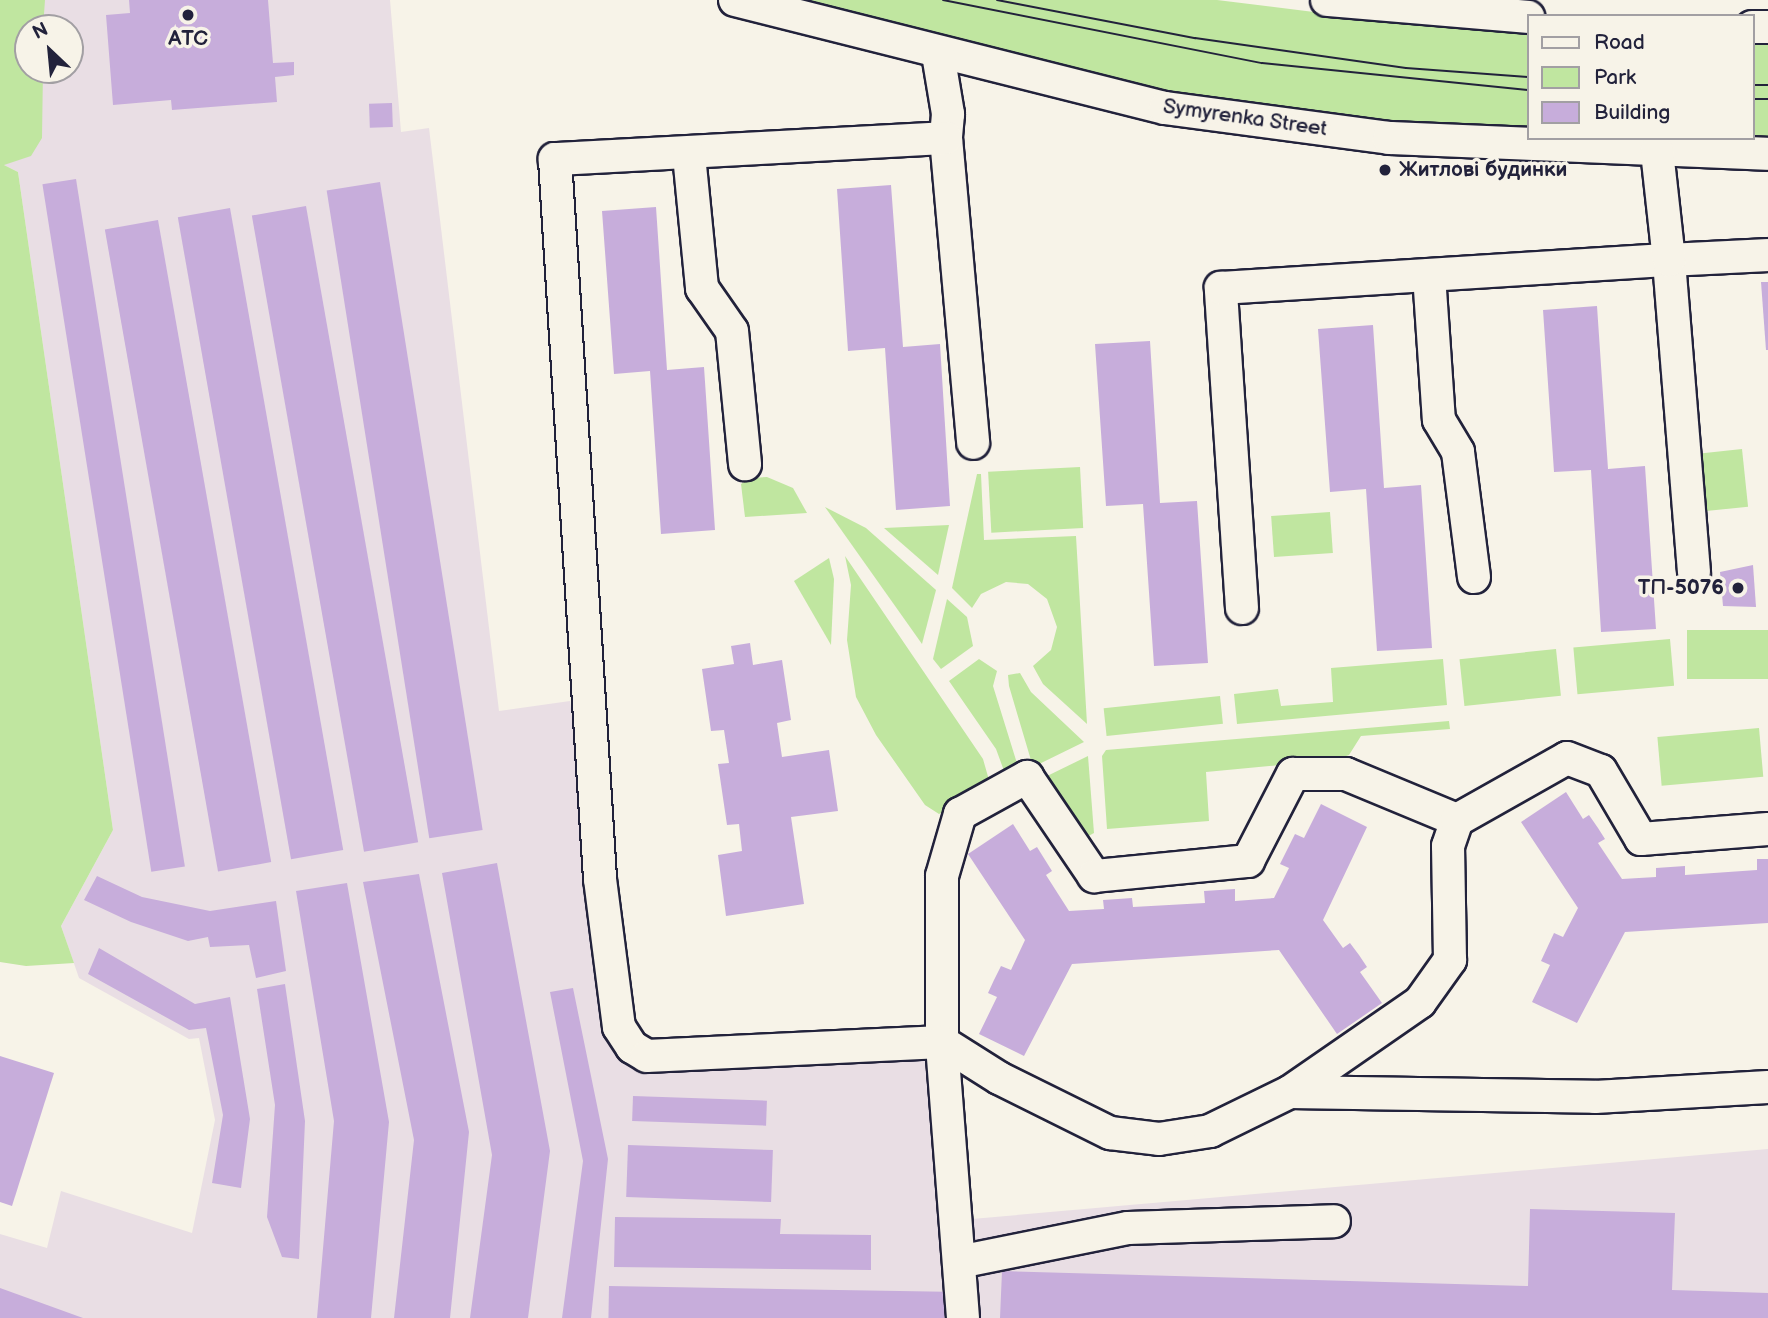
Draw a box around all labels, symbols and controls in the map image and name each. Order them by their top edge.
marker: АТС [180,7,196,23]
north arrow [14,14,84,84]
legend [1526,14,1754,140]
text: N [29,18,52,45]
place label: АТС [168,26,208,52]
text: Road [1594,30,1645,55]
text: Park [1594,65,1636,90]
street label: Symyrenka Street [1161,94,1329,142]
text: Building [1594,100,1670,125]
place label: Житлові будинки [1399,157,1567,183]
marker: Житлові будинки [1377,162,1393,178]
place label: ТП-5076 [1638,575,1724,601]
marker: ТП-5076 [1730,580,1746,596]

